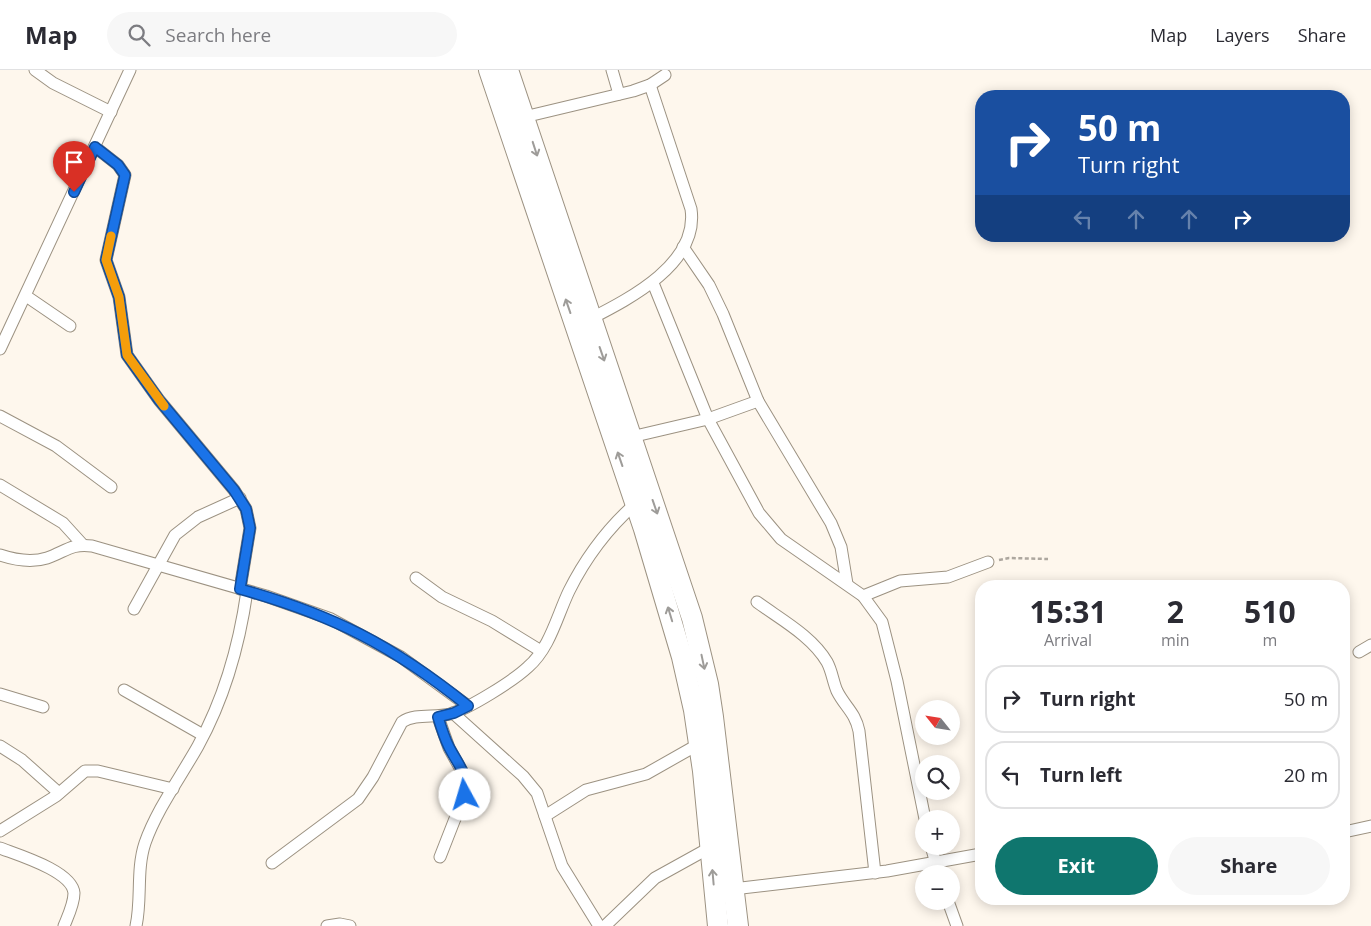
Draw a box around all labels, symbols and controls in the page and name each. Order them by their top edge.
search box [107,12,457,57]
text: Map [25,18,77,51]
icon: search [125,21,153,49]
text: Search here [165,22,271,48]
text: Map [1150,23,1187,47]
text: Layers [1215,23,1270,47]
text: Share [1298,23,1346,47]
text: 50 m [1078,104,1161,151]
icon: right [995,110,1060,175]
pin [53,141,95,192]
one-way arrow [530,141,540,157]
icon: arrive [60,148,88,176]
text: Turn right [1078,149,1180,179]
icon: left [1069,205,1097,233]
icon: ahead [1122,205,1150,233]
icon: ahead [1175,205,1203,233]
icon: right [1228,205,1256,233]
one-way arrow [563,298,572,314]
one-way arrow [597,345,607,361]
one-way arrow [615,452,624,468]
one-way arrow [651,499,660,514]
text: 15:31 [1029,591,1107,632]
text: 2 [1167,591,1184,632]
text: 510 [1244,591,1296,632]
one-way arrow [664,607,674,623]
text: Arrival [1044,629,1092,651]
text: min [1161,629,1190,651]
text: m [1262,629,1277,651]
one-way arrow [699,654,708,670]
icon: right [997,685,1025,713]
text: Turn right [1040,686,1135,712]
text: 50 m [1284,686,1328,712]
north arrow [915,700,960,745]
map controls [915,700,960,910]
button: search [915,755,960,800]
icon: left [997,761,1025,789]
text: Turn left [1040,762,1122,788]
text: 20 m [1284,762,1328,788]
position arrow [438,768,490,820]
button: + [915,810,960,855]
button: Exit [995,837,1158,895]
button: Share [1168,837,1330,895]
button: − [915,865,960,910]
one-way arrow [709,870,718,886]

